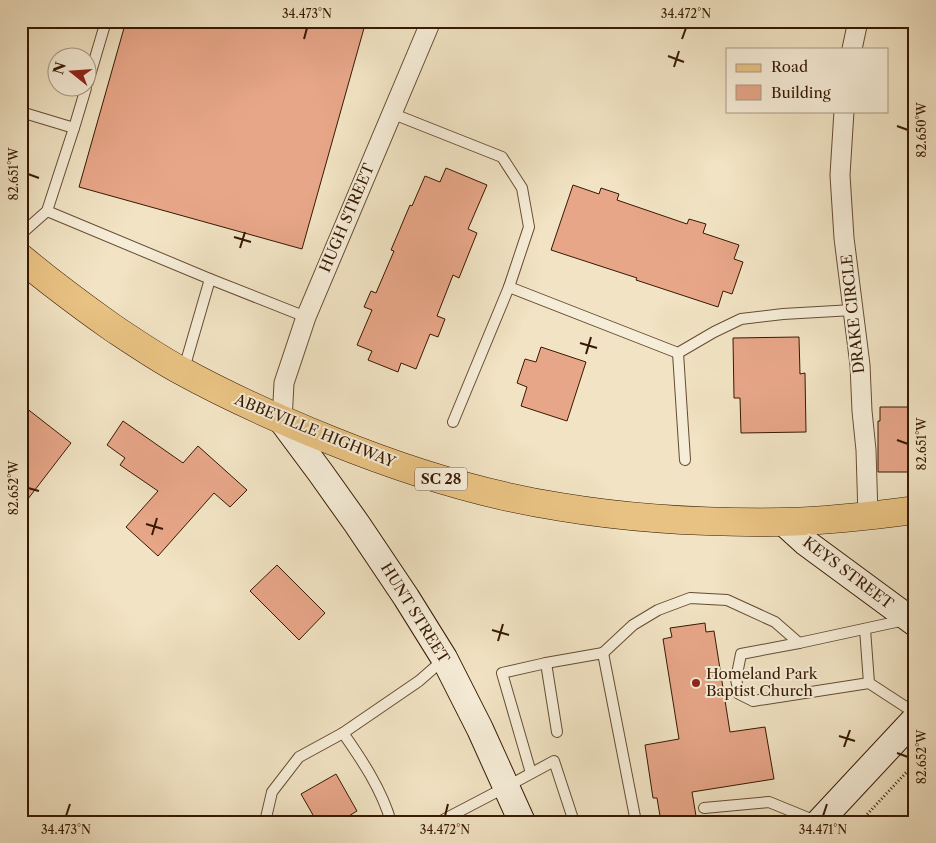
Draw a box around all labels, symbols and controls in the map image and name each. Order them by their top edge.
text: 34.473°N [282,6,332,21]
text: 34.472°N [661,6,711,21]
north arrow [48,48,98,98]
legend [726,48,888,112]
text: Road [771,57,808,76]
text: N [49,60,70,77]
text: Building [771,83,831,102]
text: 82.650°W [914,101,929,158]
text: 82.651°W [6,147,21,200]
street label: HUGH STREET [315,160,378,275]
street label: DRAKE CIRCLE [837,253,868,375]
street label: ABBEVILLE HIGHWAY [231,389,399,472]
text: 82.651°W [914,417,929,470]
text: 82.652°W [6,460,21,515]
road number: SC 28 [415,468,467,490]
street label: KEYS STREET [799,532,898,613]
street label: HUNT STREET [377,559,454,667]
place label: Homeland Park Baptist Church [706,664,819,700]
marker: Homeland Park Baptist Church [690,677,702,689]
text: 82.652°W [914,729,929,784]
text: 34.473°N [41,822,91,837]
text: 34.472°N [420,822,470,837]
text: 34.471°N [799,822,847,837]

